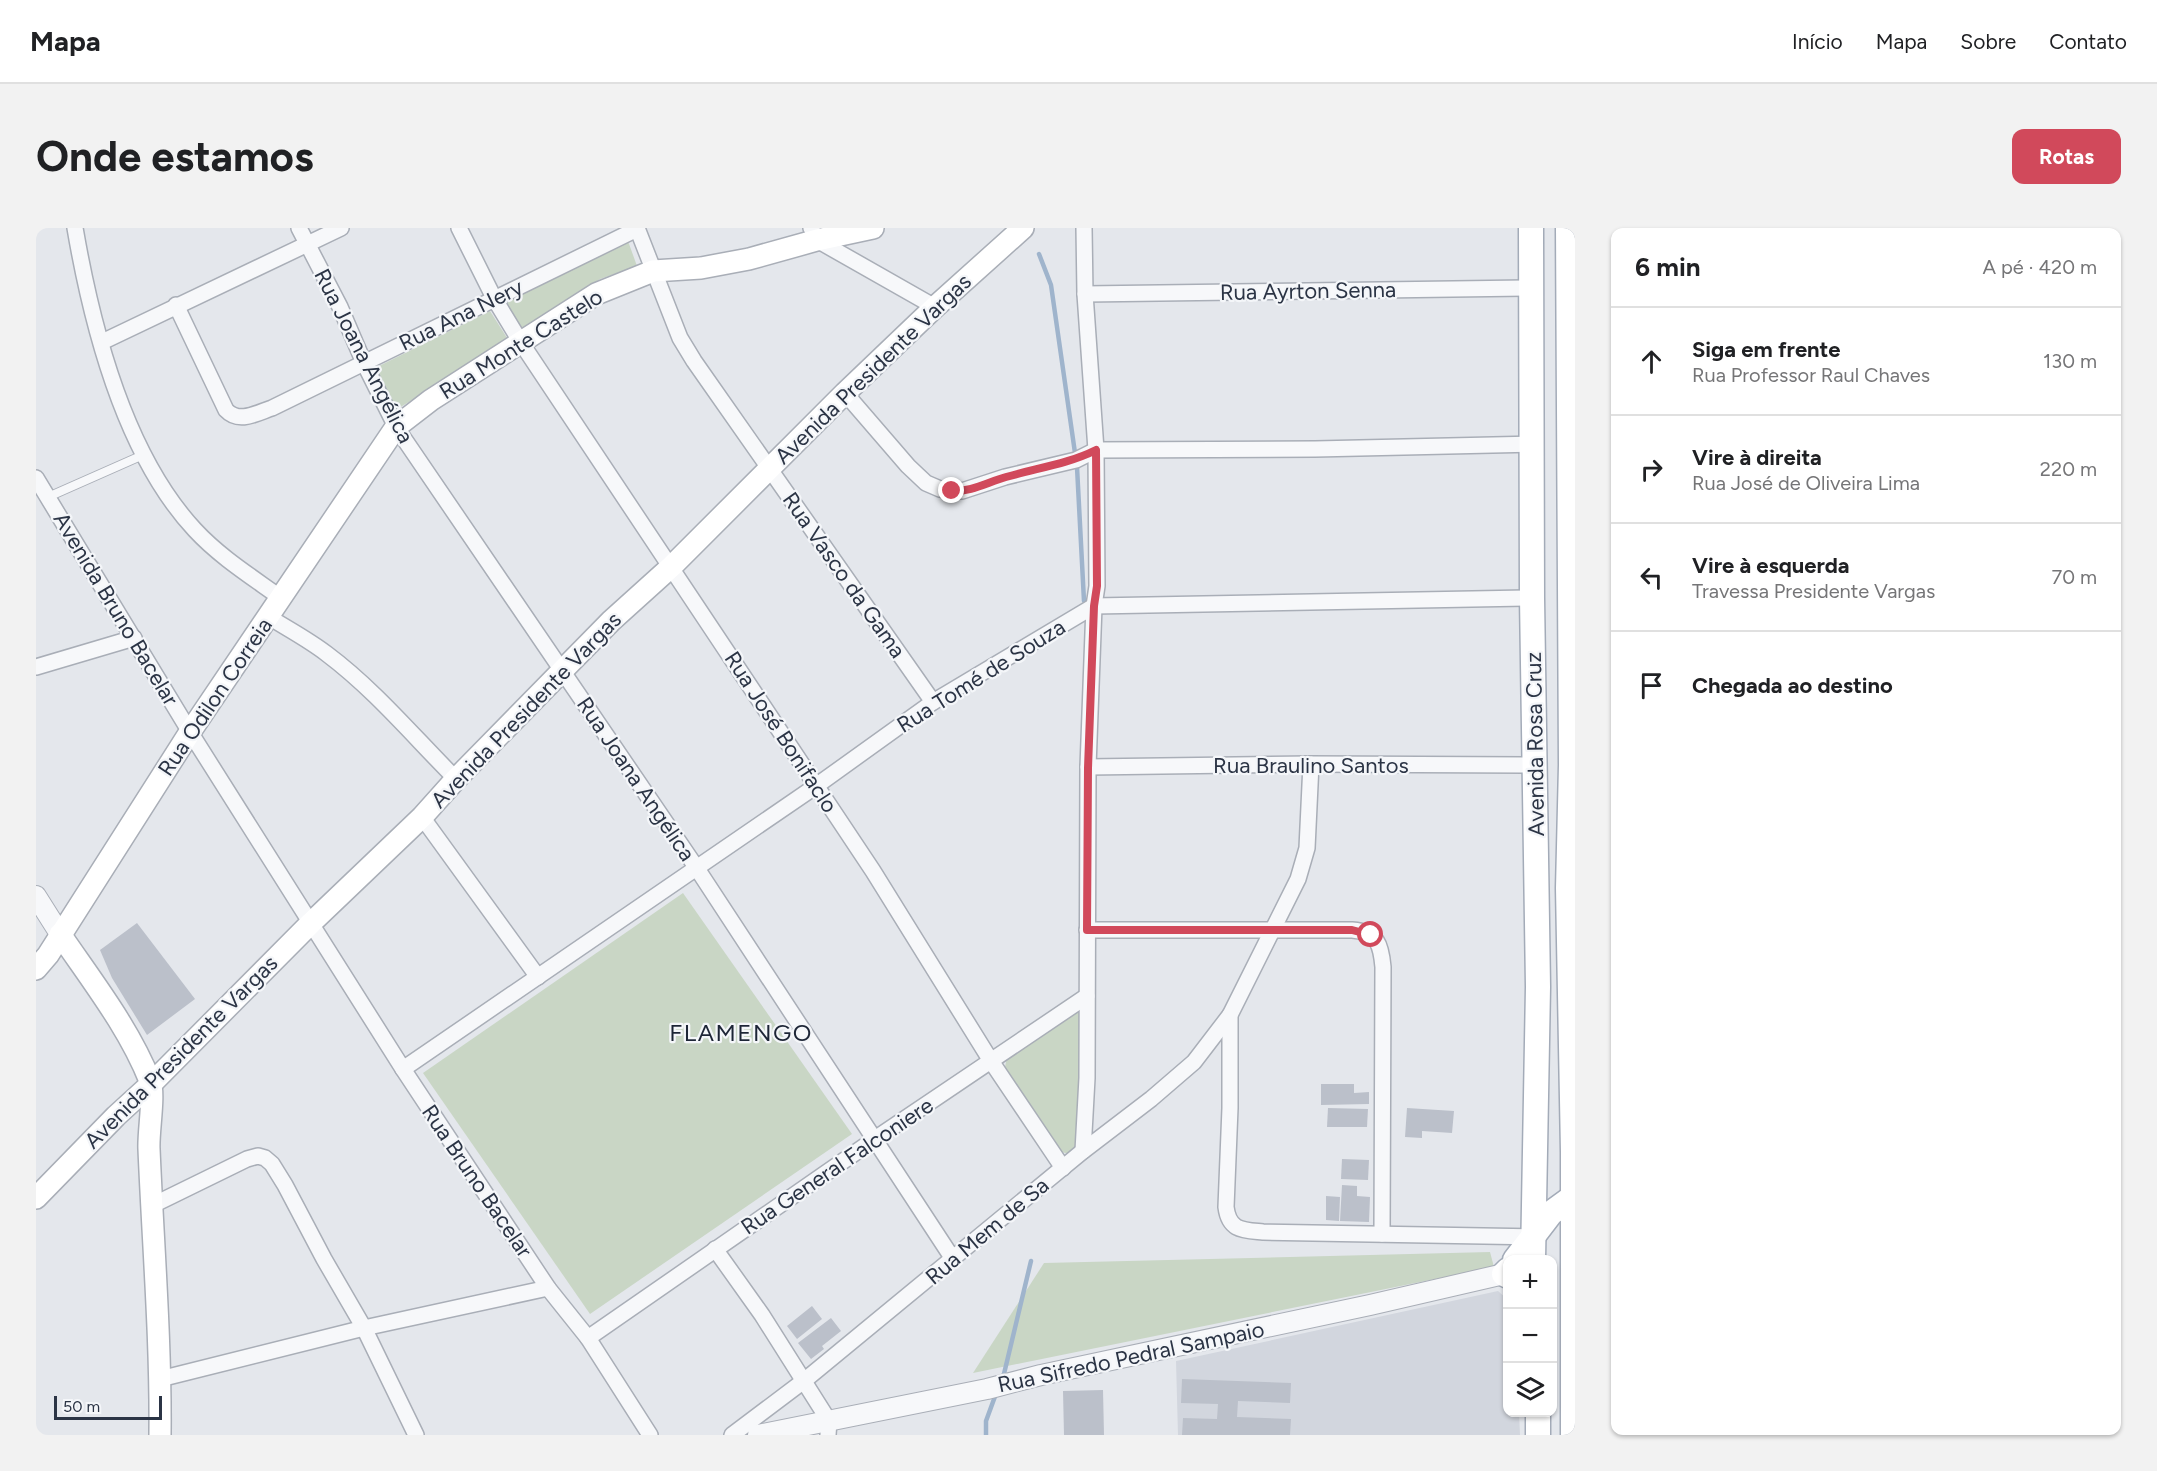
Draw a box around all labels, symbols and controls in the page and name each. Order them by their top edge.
text: Mapa [30,24,101,58]
text: Início [1792,29,1843,54]
text: Mapa [1876,29,1927,54]
text: Sobre [1960,29,2016,54]
text: Contato [2049,29,2127,54]
button: Rotas [2012,129,2121,184]
text: Onde estamos [36,131,314,182]
text: 6 min [1635,251,1701,283]
text: A pé · 420 m [1982,255,2097,279]
street label: Rua Joana Angélica [308,264,420,448]
street label: Avenida Presidente Vargas [769,268,977,470]
street label: Rua Ana Nery [395,273,528,357]
street label: Rua Ayrton Senna [1220,276,1396,306]
street label: Rua Monte Castelo [434,283,608,405]
text: Siga em frente [1692,336,1840,363]
icon: ahead [1635,345,1668,378]
text: 130 m [2043,349,2097,373]
text: Rua Professor Raul Chaves [1692,363,1930,387]
text: Vire à direita [1692,444,1822,471]
icon: right [1635,453,1668,486]
text: 220 m [2040,457,2097,481]
text: Rua José de Oliveira Lima [1692,471,1920,495]
route end [938,477,964,503]
street label: Rua Vasco da Gama [777,487,911,663]
street label: Avenida Bruno Bacelar [48,508,185,711]
text: Vire à esquerda [1692,552,1850,579]
icon: left [1635,561,1668,594]
text: 70 m [2051,565,2097,589]
text: Travessa Presidente Vargas [1692,579,1935,603]
street label: Avenida Presidente Vargas [425,606,627,814]
street label: Rua Odilon Correia [152,613,278,781]
street label: Rua Tomé de Souza [892,613,1070,739]
street label: Rua José Bonifaclo [719,646,843,818]
street label: Avenida Rosa Cruz [1520,651,1550,837]
icon: arrive [1635,669,1668,702]
text: Chegada ao destino [1692,672,1893,699]
street label: Rua Joana Angélica [571,692,701,866]
street label: Rua Braulino Santos [1213,752,1409,779]
route start [1357,921,1383,947]
street label: Avenida Presidente Vargas [79,950,283,1154]
district label: FLAMENGO [669,1018,813,1047]
street label: Rua General Falconiere [736,1092,938,1240]
street label: Rua Bruno Bacelar [416,1099,538,1263]
street label: Rua Mem de Sa [920,1172,1054,1290]
map controls [1503,1255,1557,1417]
button: + [1503,1255,1557,1309]
button: − [1503,1309,1557,1363]
street label: Rua Sifredo Pedral Sampaio [995,1316,1267,1398]
button: layers [1503,1363,1557,1417]
scale bar [54,1393,162,1420]
text: 50 m [63,1397,100,1416]

